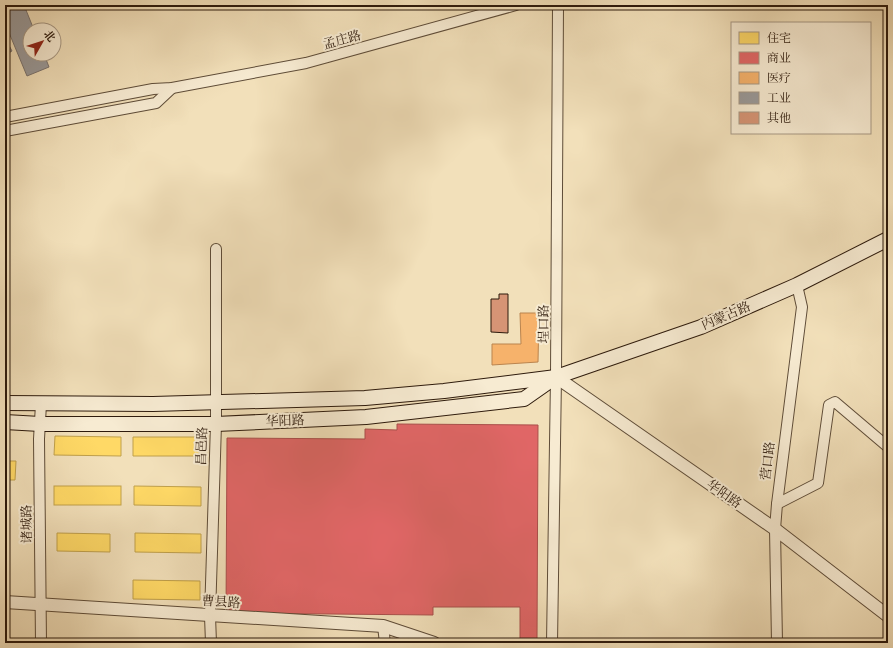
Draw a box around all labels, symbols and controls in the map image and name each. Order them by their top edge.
north arrow [22,22,62,62]
legend [731,22,871,134]
street label: 孟庄路 [321,27,363,53]
text: 北 [41,28,58,44]
text: 住宅 [767,31,791,46]
text: 商业 [767,51,791,66]
text: 医疗 [767,71,791,86]
text: 工业 [767,91,791,106]
text: 其他 [767,111,791,126]
street label: 内蒙古路 [699,298,753,334]
street label: 埕口路 [536,304,552,344]
street label: 华阳路 [265,412,305,430]
street label: 昌邑路 [193,426,211,466]
street label: 营口路 [758,441,778,481]
street label: 华阳路 [703,476,745,512]
street label: 诸城路 [19,504,35,544]
street label: 曹县路 [201,593,241,611]

